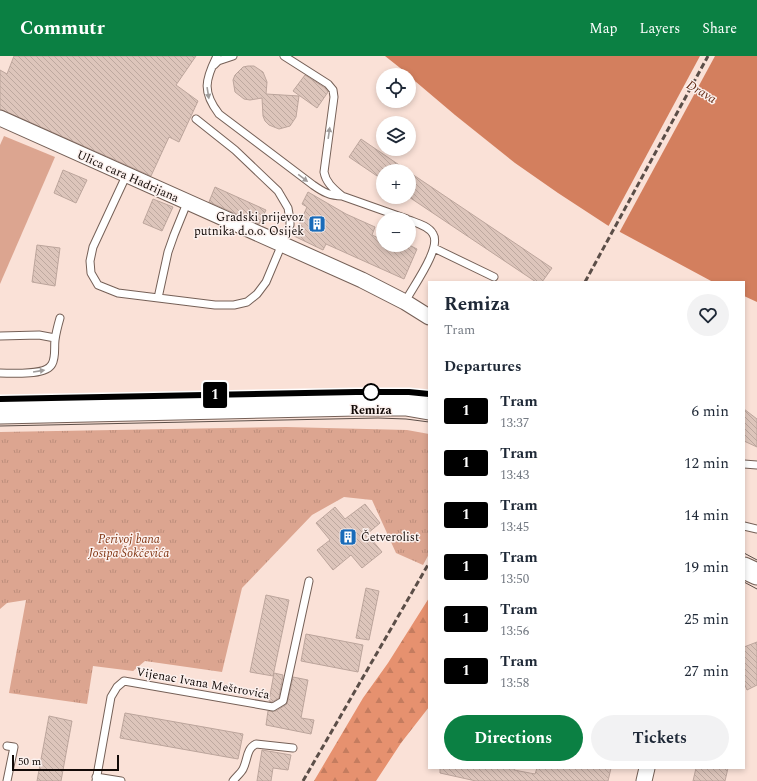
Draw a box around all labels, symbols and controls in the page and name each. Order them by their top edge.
text: Commutr [20,14,105,43]
text: Map [589,18,618,39]
text: Layers [640,18,680,39]
text: Share [702,18,737,39]
map controls [376,68,416,252]
button: locate [376,68,416,108]
water label: Drava [683,75,721,109]
one-way arrow [205,87,211,99]
button: layers [376,116,416,156]
one-way arrow [326,127,332,139]
street label: Ulica cara Hadrijana [74,145,182,208]
button: + [376,164,416,204]
one-way arrow [297,174,308,182]
place label: Gradski prijevoz putnika d.o.o. Osijek [194,208,304,241]
button: − [376,212,416,252]
building icon: Gradski prijevoz putnika d.o.o. Osijek [307,214,327,234]
text: Remiza [444,290,510,319]
button: heart [687,294,729,336]
text: Tram [444,320,475,340]
text: Departures [444,355,522,378]
one-way arrow [33,368,45,374]
line badge: 1 [202,382,228,408]
marker: Remiza [362,383,380,401]
text: 1 [211,384,219,405]
text: Tram [500,390,538,413]
text: 1 [462,400,470,421]
text: 6 min [691,400,729,423]
place label: Remiza [350,401,393,420]
text: 13:37 [500,413,529,433]
text: Tram [500,442,538,465]
text: 1 [462,452,470,473]
text: 12 min [684,452,729,475]
text: 13:43 [500,465,529,485]
text: Tram [500,494,538,517]
text: 1 [462,504,470,525]
text: 14 min [684,504,729,527]
text: 13:45 [500,517,529,537]
building icon: Četverolist [338,527,358,547]
place label: Četverolist [361,528,419,547]
park label: Perivoj bana Josipa Šokčevića [88,530,169,563]
text: Tram [500,546,538,569]
text: 1 [462,556,470,577]
text: 19 min [684,556,729,579]
text: 13:50 [500,569,529,589]
text: Tram [500,598,538,621]
text: 1 [462,608,470,629]
text: 25 min [684,608,729,631]
text: 13:56 [500,621,529,641]
text: Tram [500,650,538,673]
text: 1 [462,660,470,681]
text: 27 min [684,660,729,683]
street label: Vijenac Ivana Meštrovića [135,662,271,705]
text: 13:58 [500,673,529,693]
button: Directions [444,715,583,761]
button: Tickets [591,715,729,761]
scale bar [12,753,119,772]
text: 50 m [18,753,41,770]

